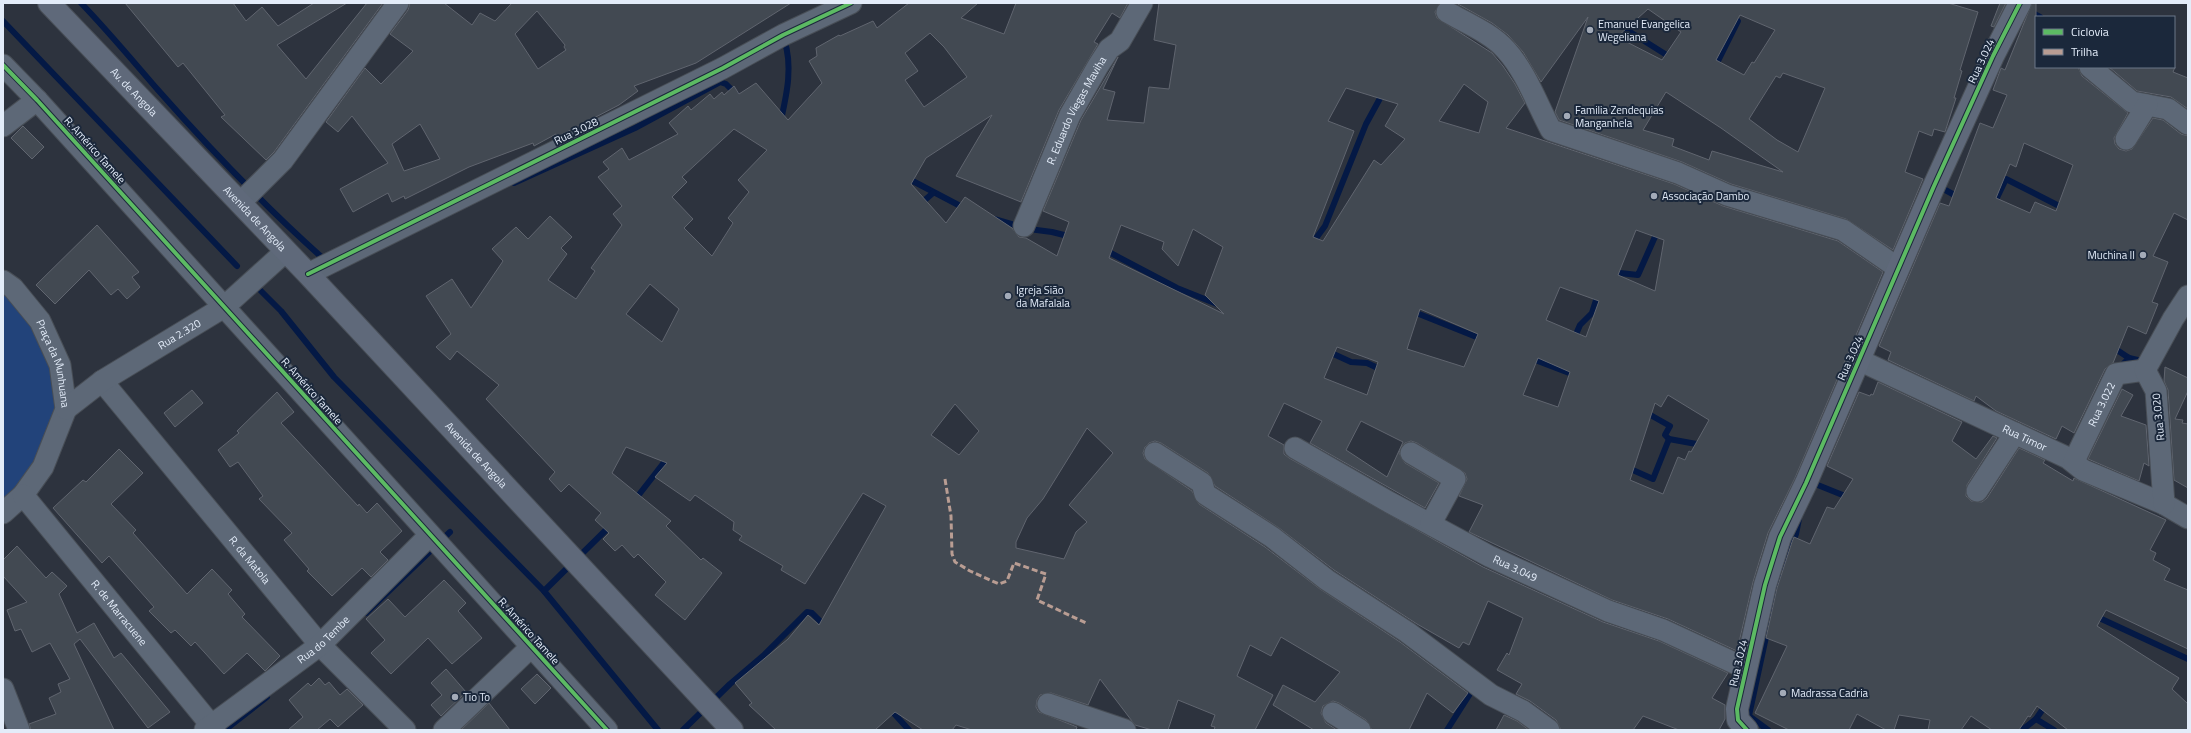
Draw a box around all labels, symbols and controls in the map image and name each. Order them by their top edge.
place label: Emanuel Evangelica Wegeliana [1598,16,1691,45]
legend [2035,16,2175,68]
text: Ciclovia [2071,22,2109,41]
marker: Emanuel Evangelica Wegeliana [1585,25,1595,35]
street label: Rua 3.024 [1964,36,1998,86]
text: Trilha [2071,42,2098,61]
street label: R. Eduardo Viegas Maviha [1042,53,1110,167]
street label: Av. de Angola [107,64,161,120]
place label: Familia Zendequias Manganhela [1575,102,1664,131]
marker: Familia Zendequias Manganhela [1562,111,1572,121]
street label: R. Américo Tamele [61,113,130,187]
street label: Rua 3.028 [551,113,601,149]
street label: Avenida de Angola [220,182,290,255]
place label: Associação Dambo [1662,188,1749,204]
marker: Associação Dambo [1649,191,1659,201]
place label: Muchina II [2088,247,2135,263]
marker: Muchina II [2138,250,2148,260]
place label: Igreja Sião da Mafalala [1016,282,1070,311]
marker: Igreja Sião da Mafalala [1003,291,1013,301]
street label: Rua 2.320 [155,315,204,353]
street label: Praça da Munhuana [32,317,74,409]
street label: Rua 3.024 [1833,333,1867,383]
street label: R. Américo Tamele [278,354,347,428]
street label: Rua 3.022 [2084,379,2119,429]
street label: Rua 3.020 [2148,393,2168,441]
street label: Avenida de Angola [441,418,511,492]
street label: Rua Timor [2000,420,2050,455]
street label: R. da Matola [225,532,275,588]
street label: Rua 3.049 [1490,551,1540,585]
street label: R. de Marracuene [87,576,151,649]
street label: R. Américo Tamele [495,594,564,668]
street label: Rua do Tembe [294,612,353,667]
street label: Rua 3.024 [1725,638,1751,688]
place label: Madrassa Cadria [1791,685,1869,701]
marker: Madrassa Cadria [1778,688,1788,698]
place label: Tio To [463,689,490,705]
marker: Tio To [450,692,460,702]

